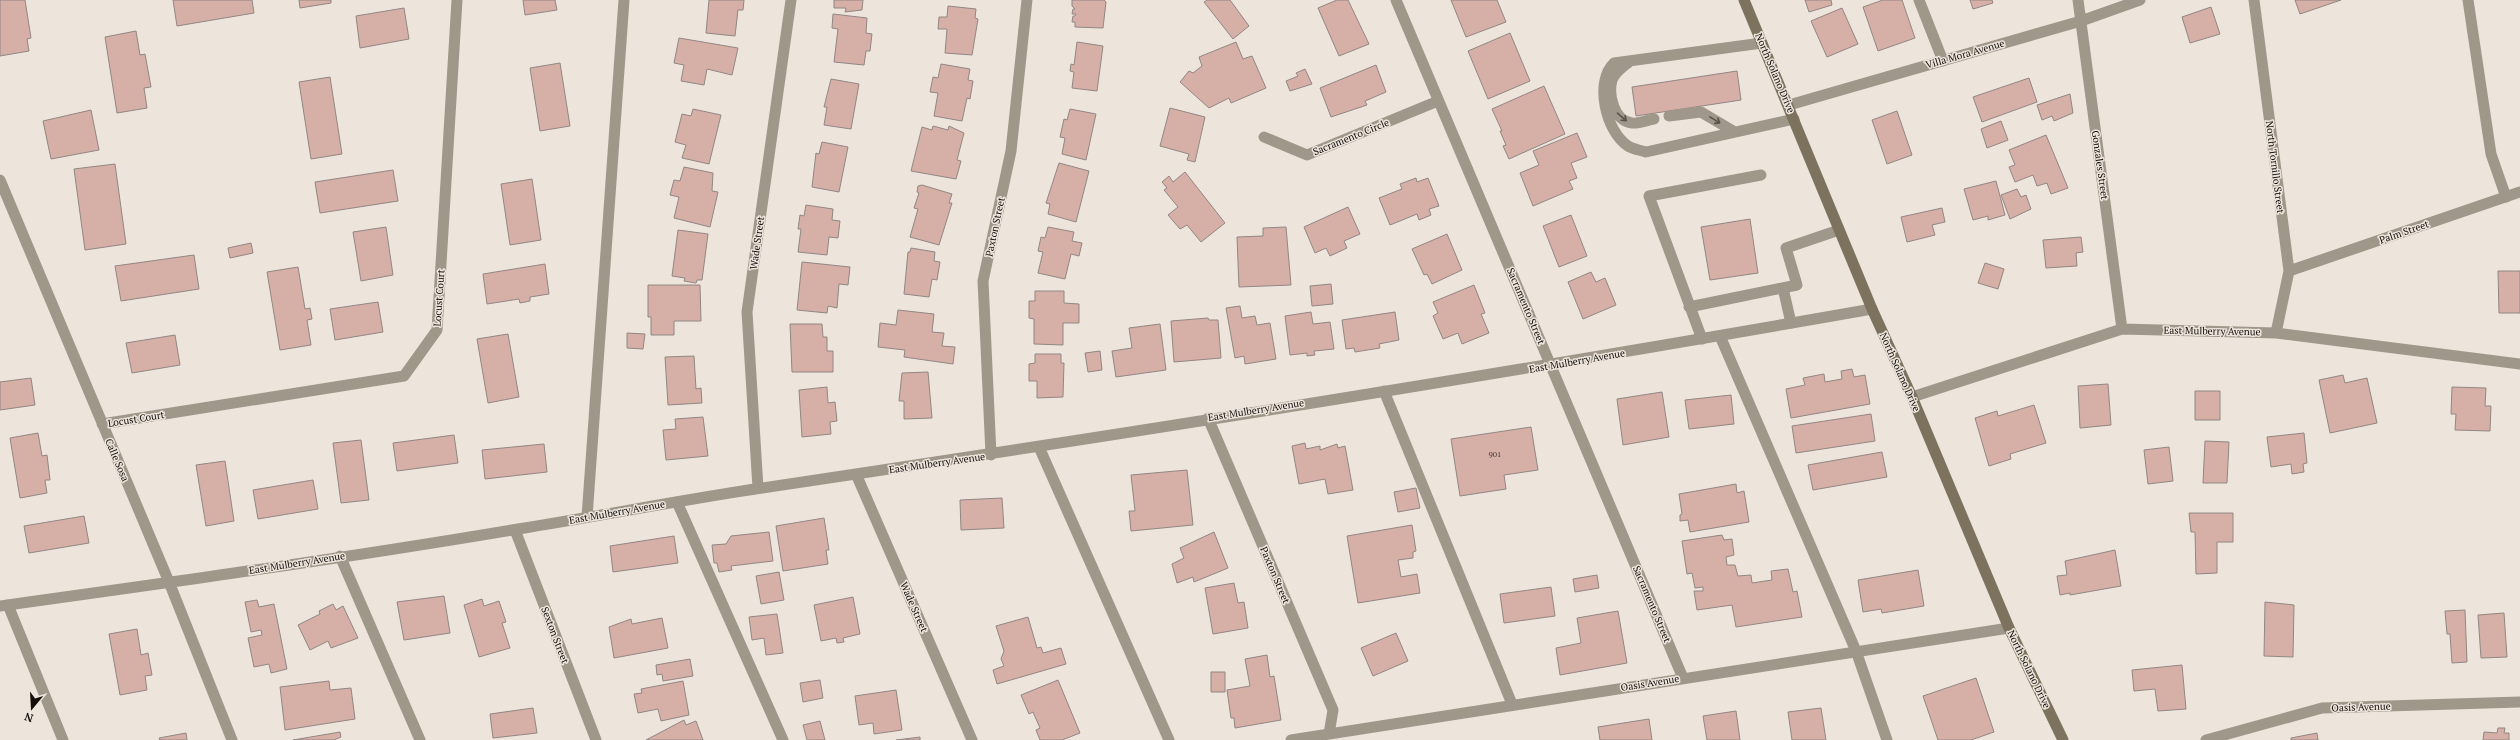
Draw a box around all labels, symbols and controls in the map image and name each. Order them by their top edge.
street label: North Solano Drive [1752,31,1798,115]
street label: Villa Mora Avenue [1924,37,2006,71]
one-way arrow [1617,113,1627,122]
street label: Sacramento Circle [1311,116,1391,158]
one-way arrow [1709,117,1721,125]
street label: North Tornillo Street [2263,120,2287,214]
street label: Gonzales Street [2089,130,2111,201]
street label: Paxton Street [982,196,1008,258]
street label: Wade Street [747,215,767,270]
street label: Palm Street [2377,217,2431,247]
street label: Sacramento Street [1504,266,1548,347]
street label: Locust Court [431,269,447,327]
street label: East Mulberry Avenue [2163,324,2261,338]
street label: North Solano Drive [1877,330,1923,414]
street label: East Mulberry Avenue [1528,346,1626,376]
street label: East Mulberry Avenue [1207,396,1305,424]
street label: Locust Court [107,408,165,430]
street label: Calle Sosa [102,437,132,483]
house number: 901 [1489,449,1501,459]
street label: East Mulberry Avenue [888,450,986,476]
street label: East Mulberry Avenue [568,497,666,527]
street label: Paxton Street [1257,545,1293,606]
street label: East Mulberry Avenue [248,549,346,577]
street label: Sacramento Street [1630,564,1674,645]
street label: Wade Street [897,580,931,634]
street label: Sexton Street [538,605,572,665]
street label: North Solano Drive [2004,628,2054,710]
street label: Oasis Avenue [1620,672,1680,694]
north arrow [12,688,52,728]
street label: Oasis Avenue [2331,699,2391,715]
text: N [22,709,35,725]

